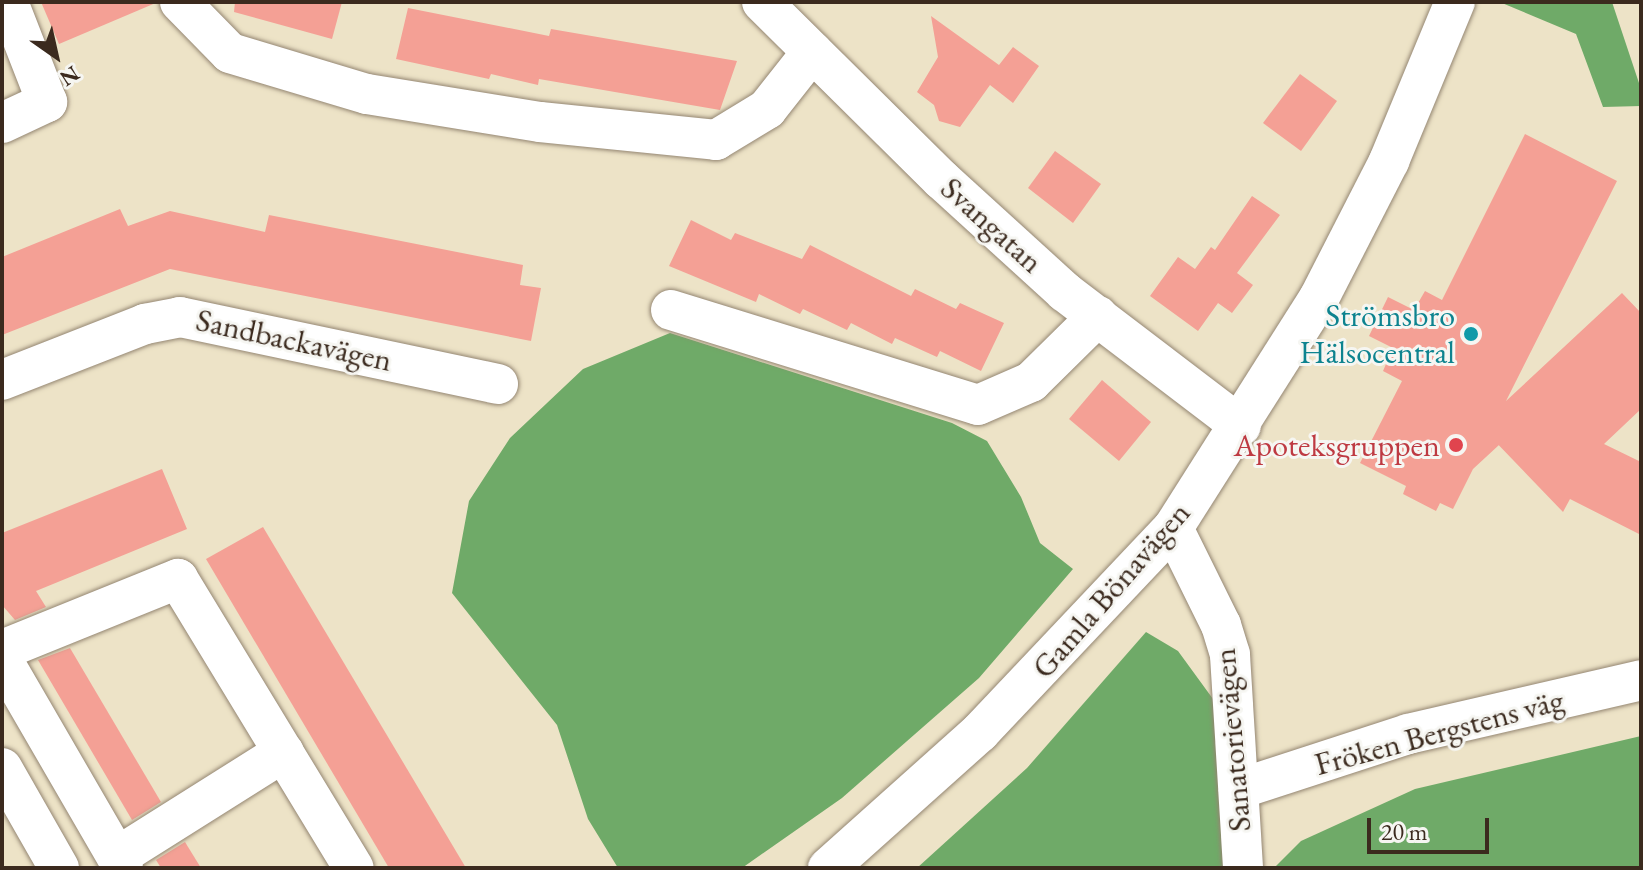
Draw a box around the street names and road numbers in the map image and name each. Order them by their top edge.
street label: Svangatan [933,169,1051,281]
street label: Sandbackavägen [193,301,395,379]
street label: Gamla Bönavägen [1024,494,1198,686]
street label: Sanatorievägen [1205,647,1259,833]
street label: Fröken Bergstens väg [1310,680,1568,784]

